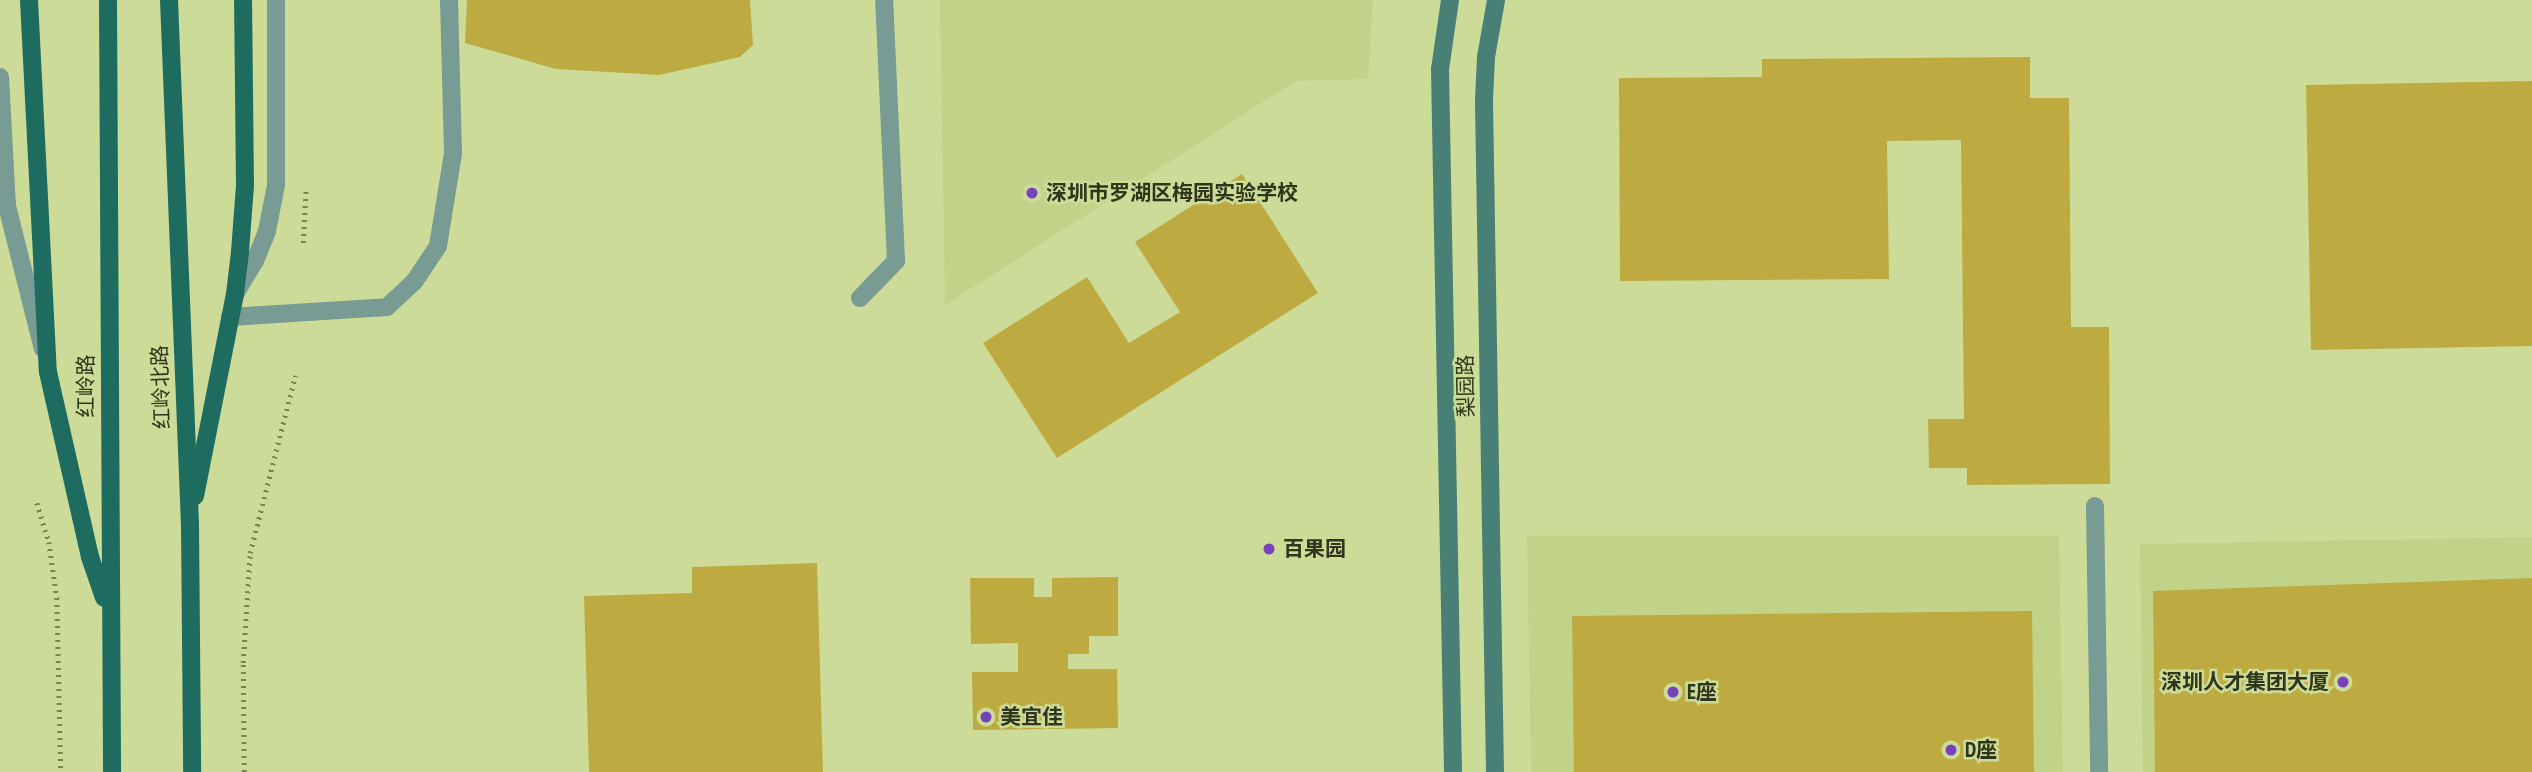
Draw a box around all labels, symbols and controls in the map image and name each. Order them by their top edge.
place label: 深圳市罗湖区梅园实验学校 [1046,180,1298,206]
marker: 深圳市罗湖区梅园实验学校 [1024,185,1040,201]
street label: 红岭北路 [147,345,175,429]
street label: 梨园路 [1453,354,1479,418]
street label: 红岭路 [73,355,99,417]
place label: 百果园 [1283,536,1346,562]
marker: 百果园 [1261,541,1277,557]
place label: 深圳人才集团大厦 [2161,669,2329,695]
marker: 深圳人才集团大厦 [2335,674,2351,690]
place label: E座 [1687,679,1717,705]
marker: E座 [1665,684,1681,700]
place label: 美宜佳 [1000,704,1063,730]
marker: 美宜佳 [978,709,994,725]
place label: D座 [1965,737,1997,763]
marker: D座 [1943,742,1959,758]

